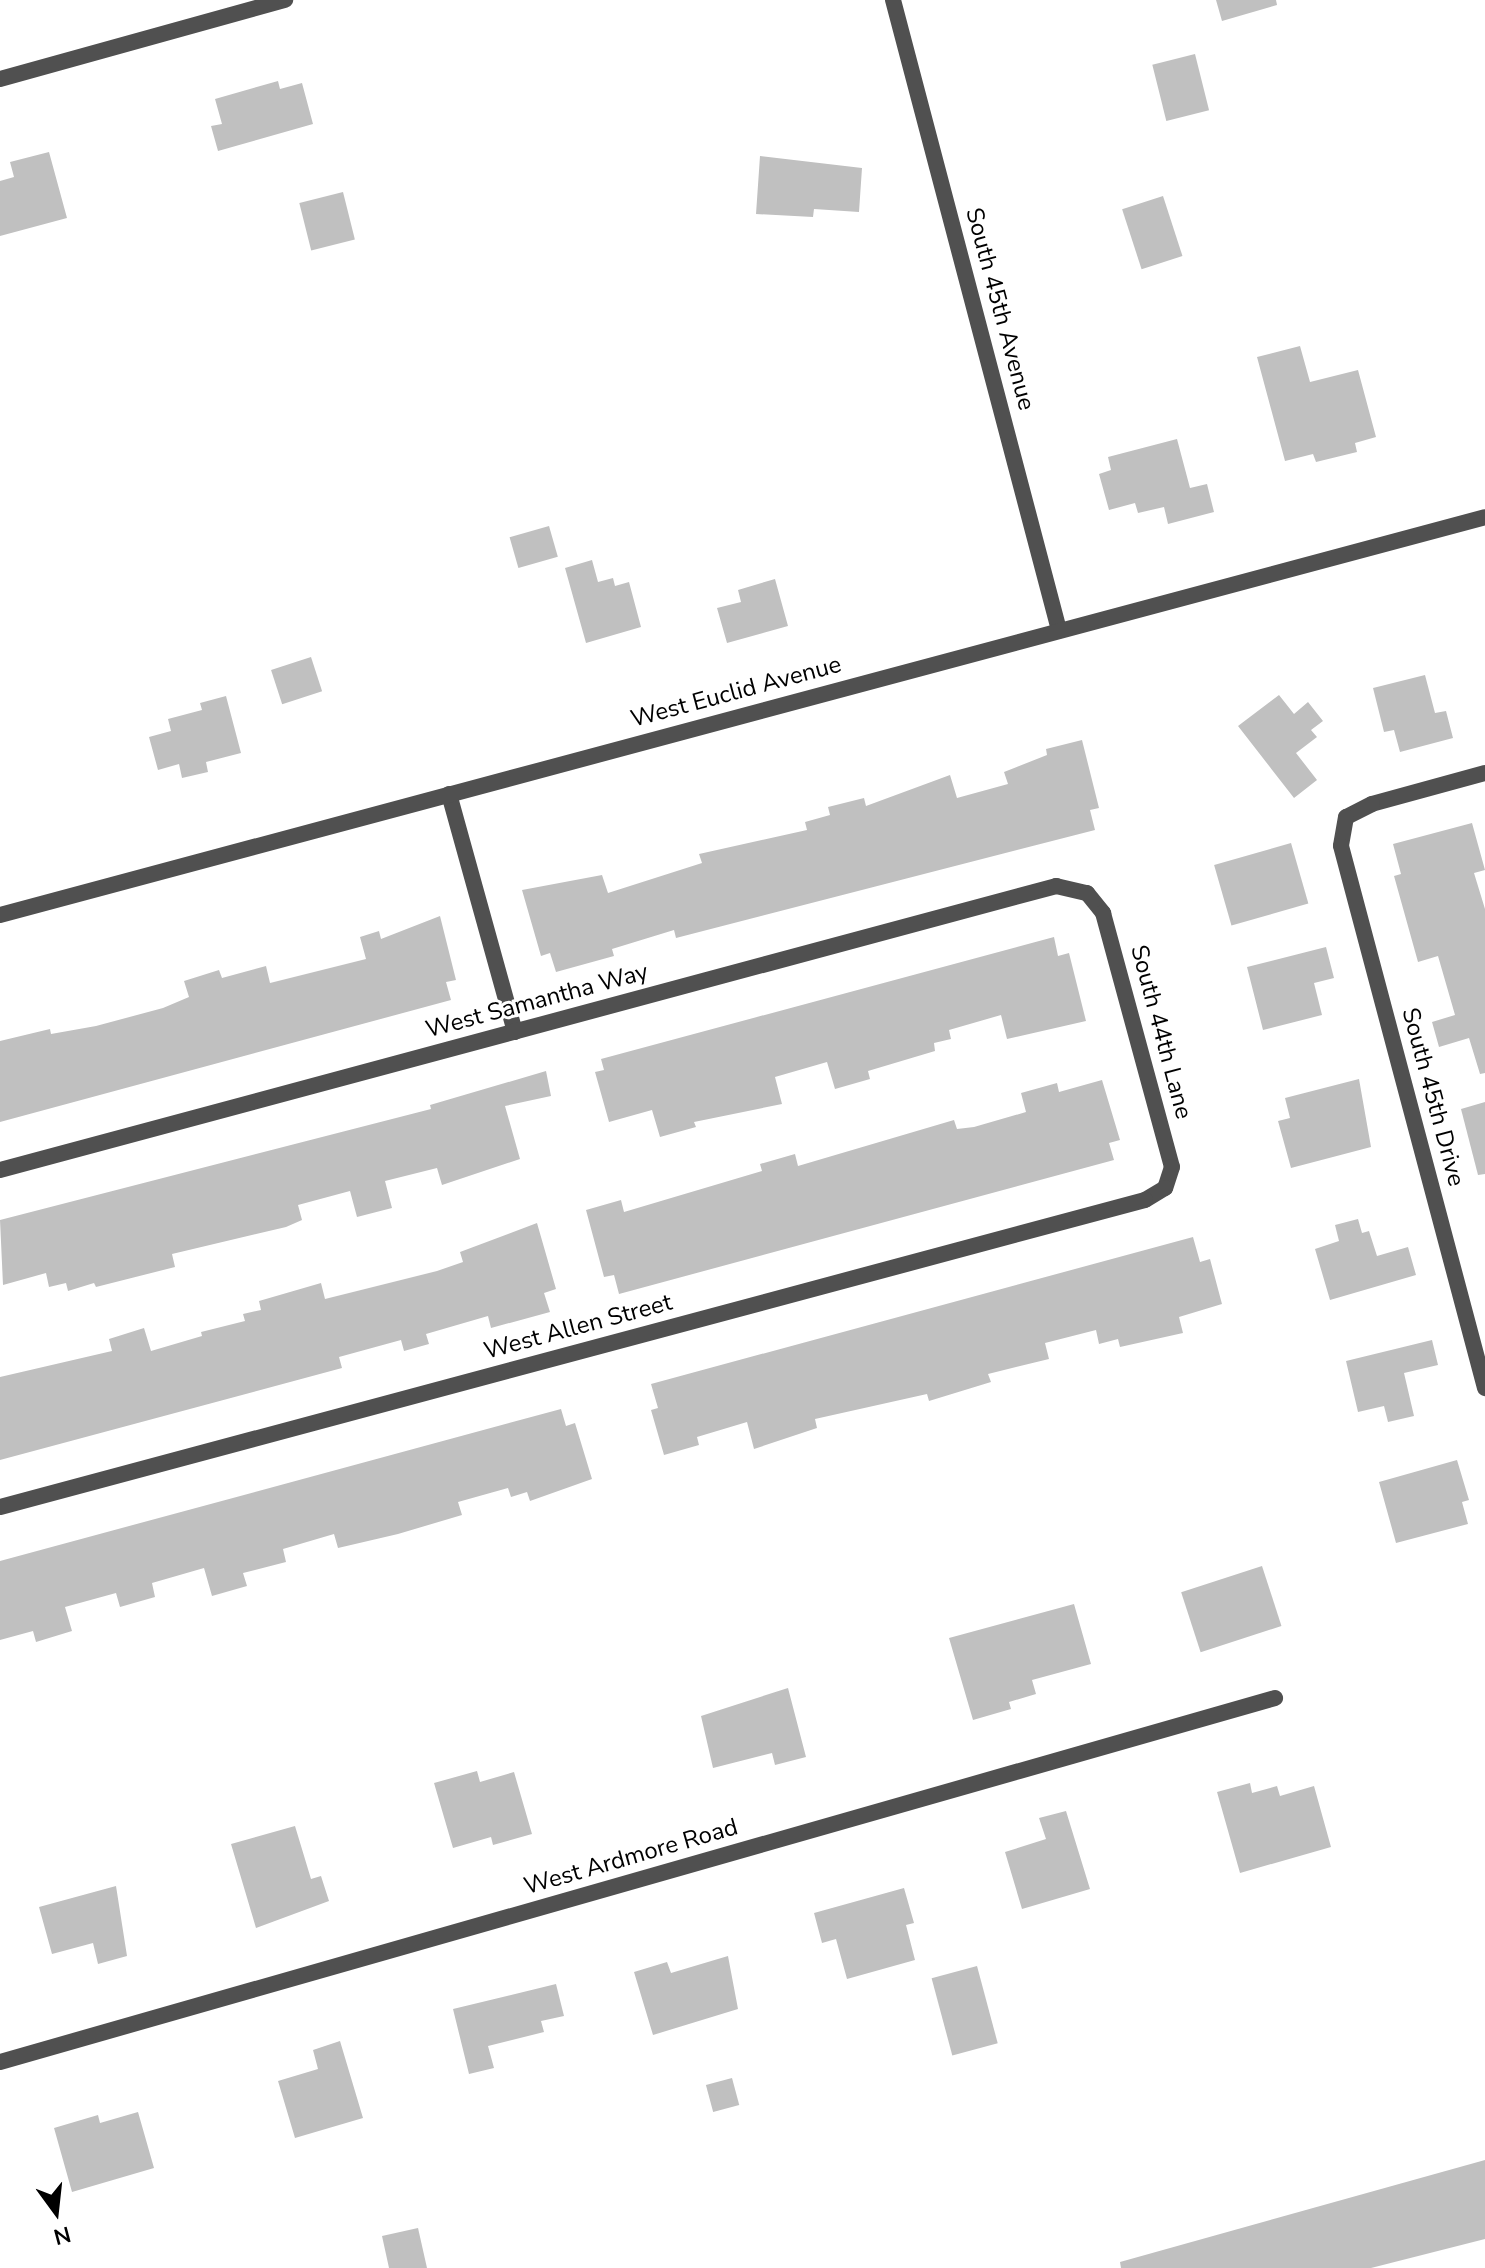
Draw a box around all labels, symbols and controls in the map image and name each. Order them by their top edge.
street label: South 45th Avenue [959,205,1041,413]
street label: West Euclid Avenue [628,650,844,734]
street label: South 44th Lane [1124,942,1198,1122]
street label: West Samantha Way [423,957,651,1045]
street label: South 45th Drive [1395,1005,1471,1189]
street label: West Allen Street [481,1288,675,1366]
street label: West Ardmore Road [521,1813,741,1901]
north arrow [16,2172,96,2252]
text: N [50,2219,74,2252]

